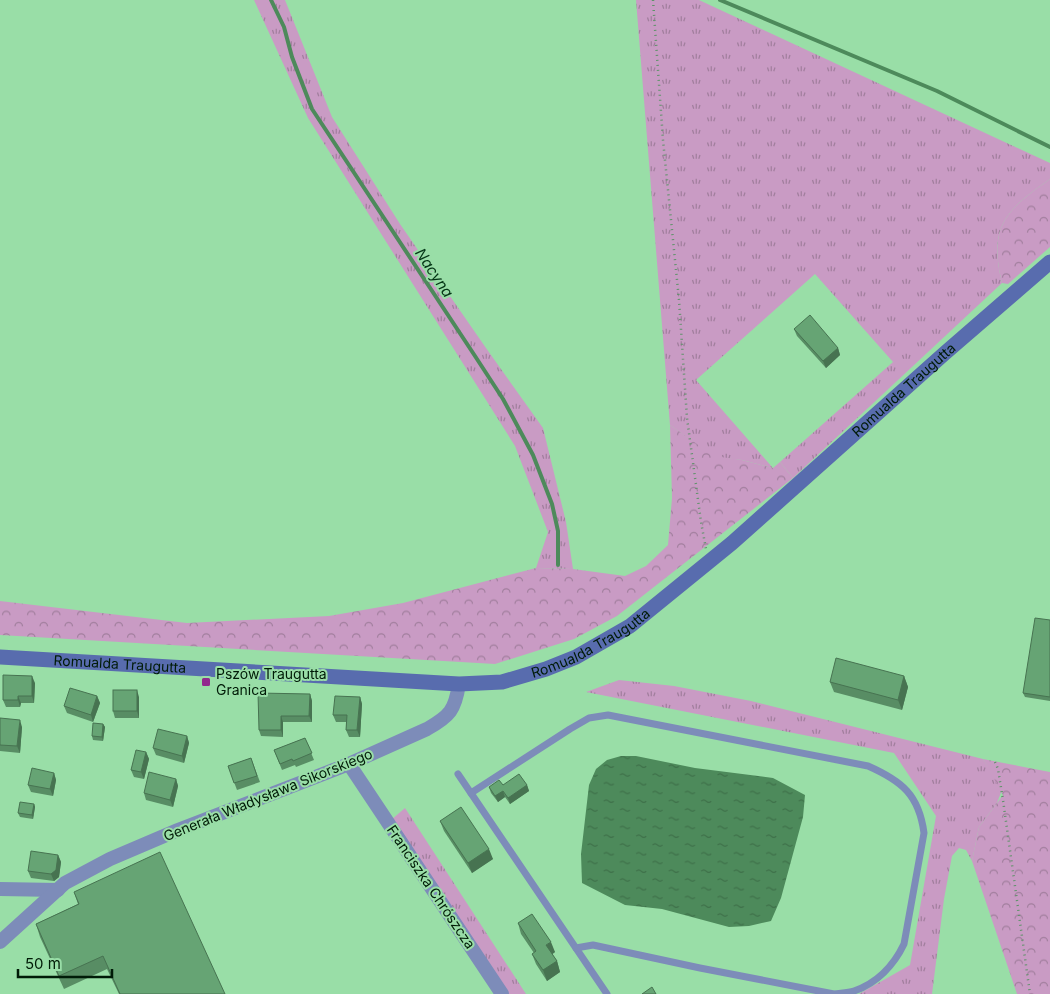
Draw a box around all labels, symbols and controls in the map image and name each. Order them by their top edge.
water label: Nacyna [411,244,458,301]
street label: Romualda Traugutta [848,339,959,440]
street label: Romualda Traugutta [529,604,653,681]
street label: Romualda Traugutta [53,651,187,676]
place label: Pszów Traugutta Granica [216,665,327,698]
marker: Pszów Traugutta Granica [200,676,212,688]
street label: Generała Władysława Sikorskiego [161,745,375,844]
street label: Franciszka Chrószcza [384,822,479,952]
scale bar [18,946,111,978]
text: 50 m [25,954,61,973]

